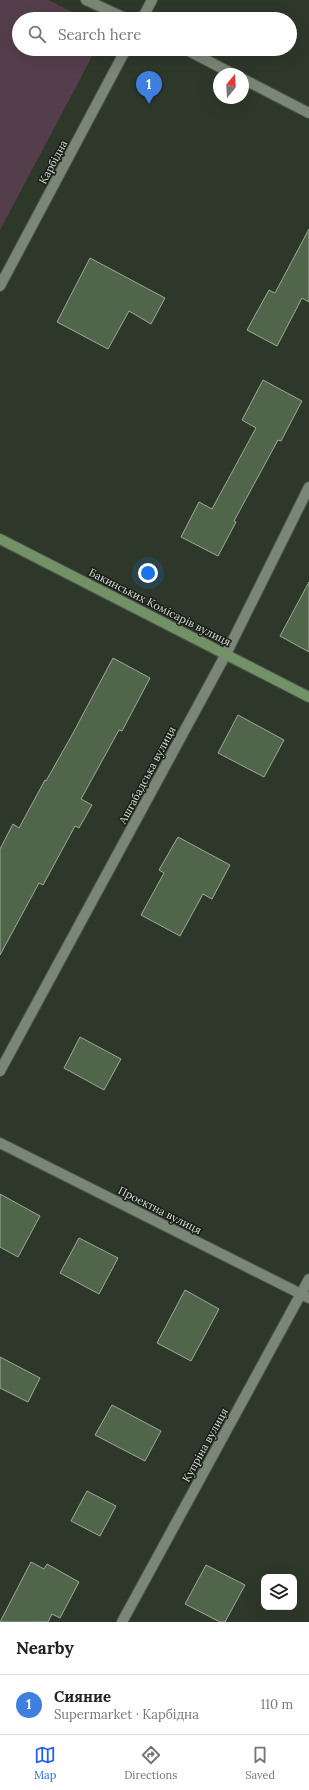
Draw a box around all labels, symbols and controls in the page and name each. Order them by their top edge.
search box [12,12,297,56]
icon: search [26,23,48,45]
text: Search here [58,25,141,44]
north arrow [213,68,249,104]
pin: 1 [136,71,162,104]
street label: Карбідна [36,137,71,186]
your location [138,563,158,583]
street label: Бакинських Комісарів вулиця [87,565,233,649]
street label: Ашгабадська вулиця [115,724,179,827]
street label: Проектна вулиця [116,1183,204,1237]
street label: Купріна вулиця [179,1406,231,1484]
map controls [261,1574,297,1610]
button: layers [261,1574,297,1610]
text: Nearby [16,1637,74,1659]
text: Сияние [54,1687,111,1706]
text: 1 [26,1696,32,1713]
text: 110 m [260,1696,293,1713]
text: Supermarket · Карбідна [54,1706,199,1723]
tab: Map [34,1744,56,1782]
tab: Directions [124,1744,177,1782]
tab: Saved [245,1744,275,1782]

